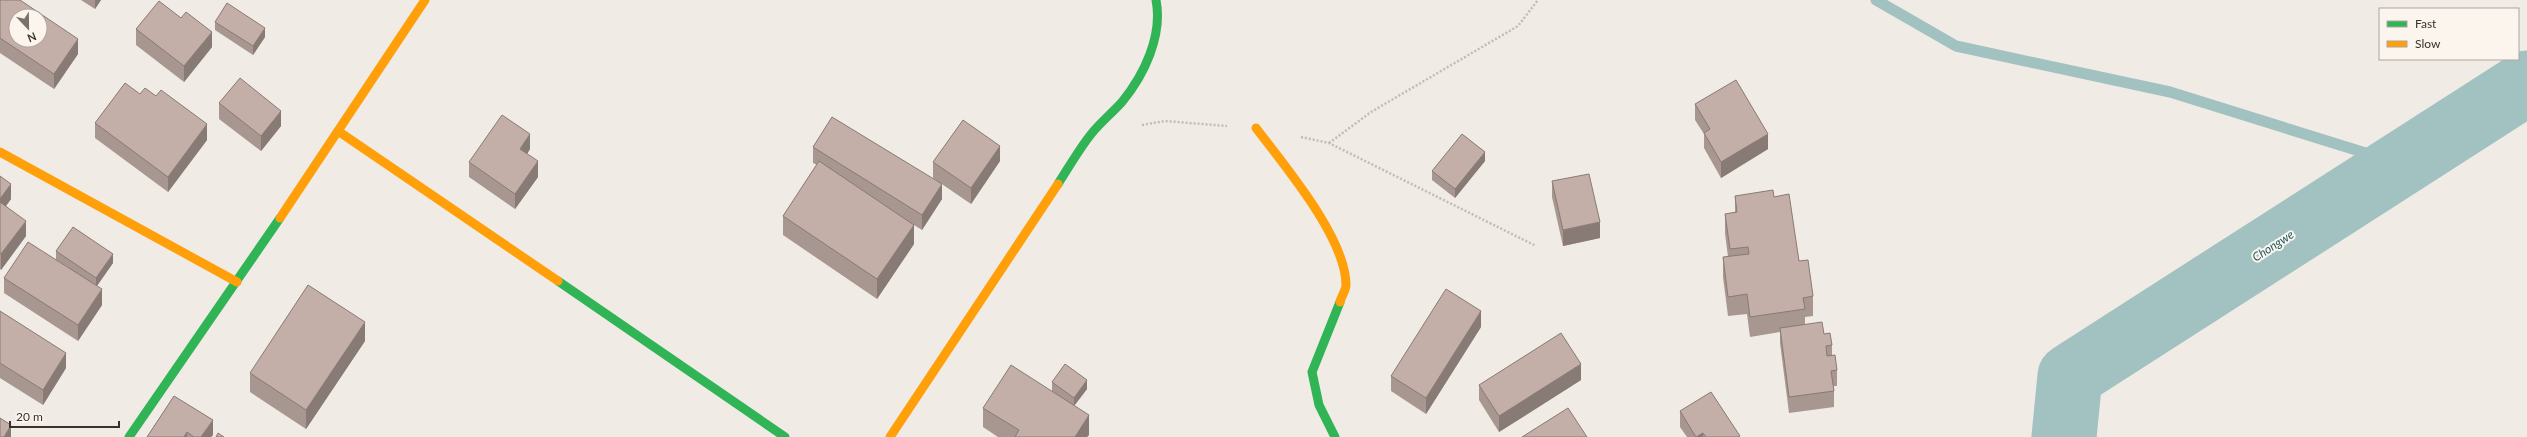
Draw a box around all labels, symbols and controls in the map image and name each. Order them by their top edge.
north arrow [8,8,48,48]
legend [2379,8,2519,60]
text: Fast [2415,16,2437,31]
text: N [26,30,38,45]
text: Slow [2415,36,2441,51]
water label: Chongwe [2249,226,2297,265]
scale bar [10,403,119,429]
text: 20 m [16,409,43,424]

